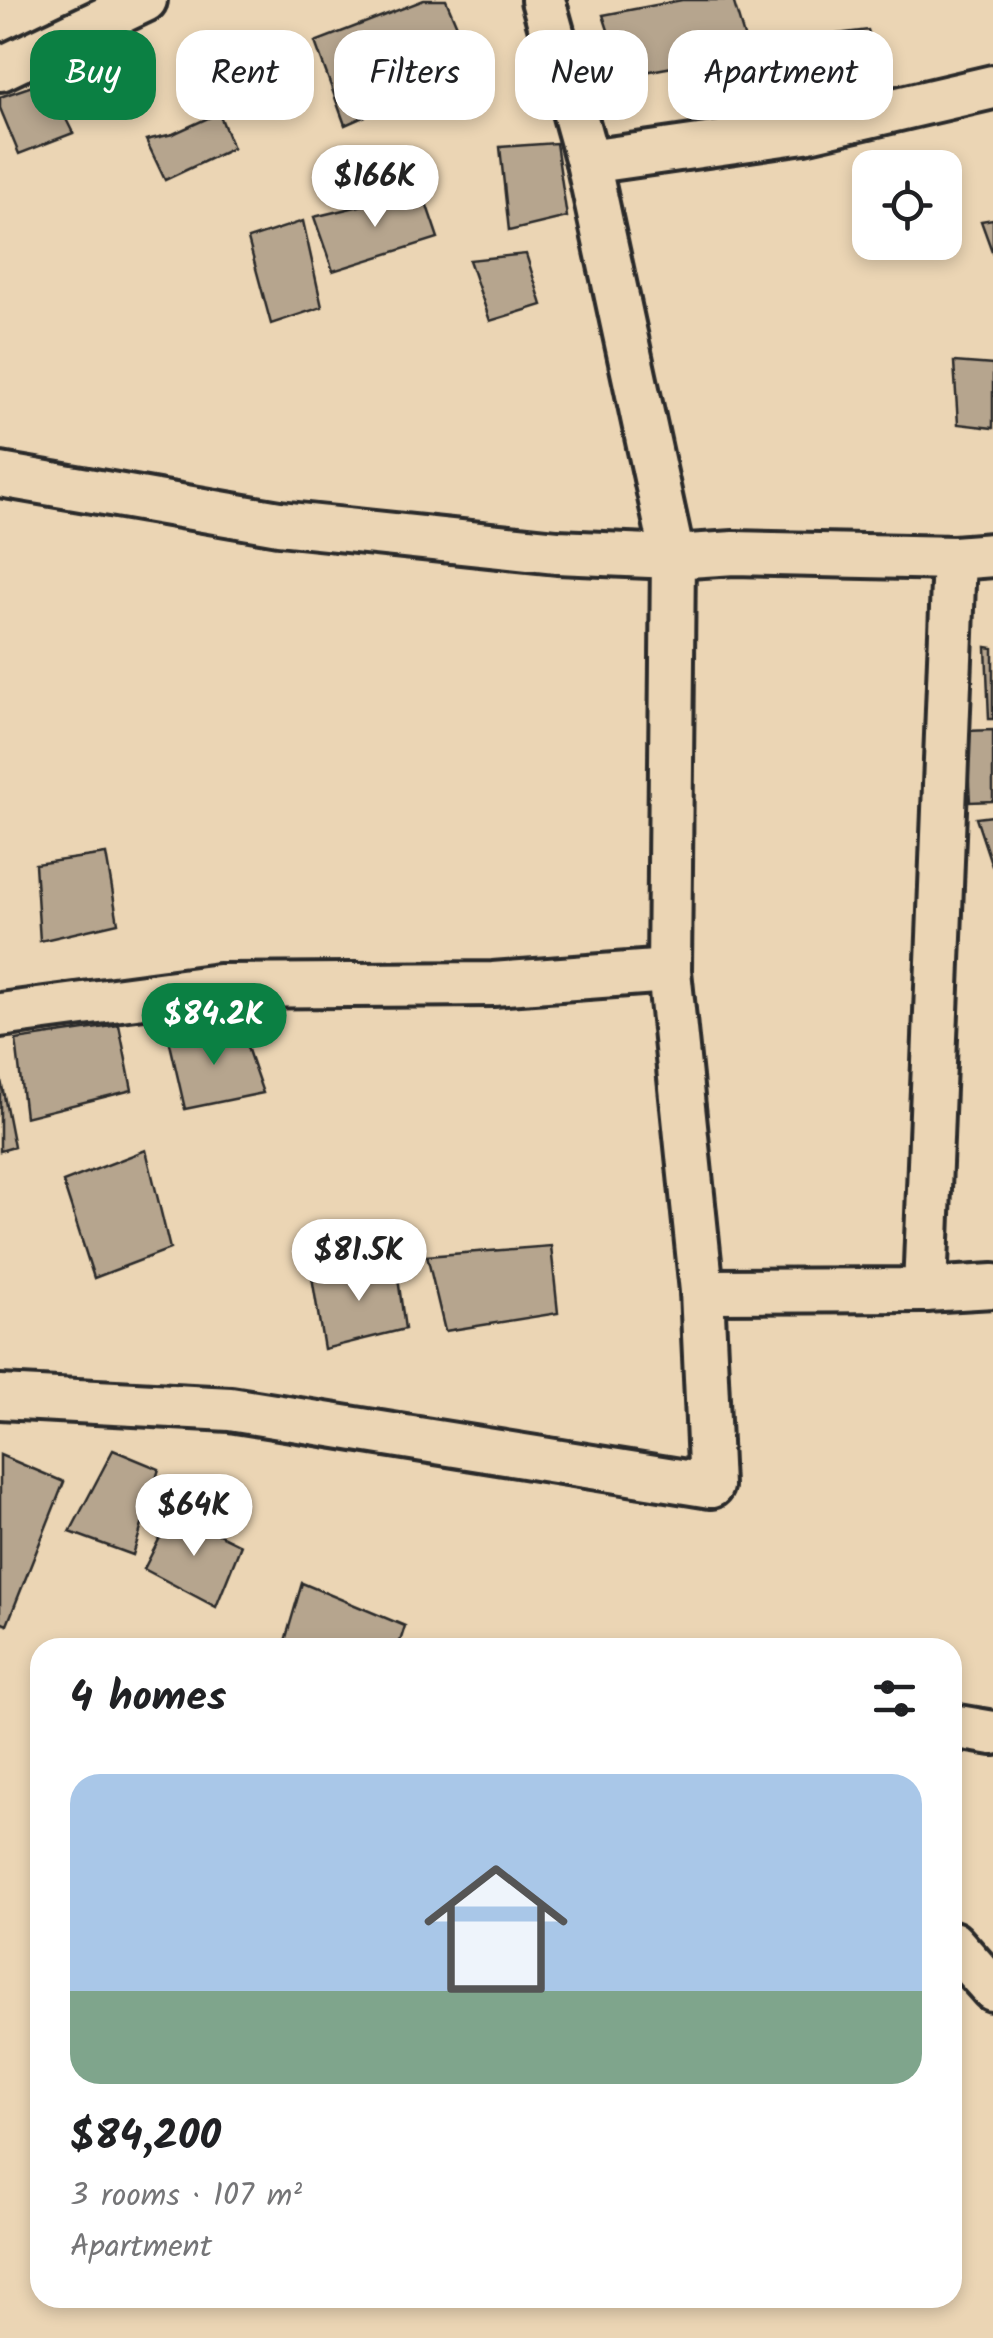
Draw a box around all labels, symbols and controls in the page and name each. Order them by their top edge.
chip: Buy [30,30,156,120]
chip: Rent [176,30,314,120]
chip: Filters [334,30,495,120]
chip: New [515,30,648,120]
chip: Apartment [668,30,893,120]
pin: $166K [305,145,445,230]
map controls [852,150,962,260]
button: locate [852,150,962,260]
text: $166K [334,152,416,203]
pin: $84.2K [133,983,295,1068]
text: $84.2K [164,990,264,1041]
pin: $81.5K [278,1219,440,1304]
text: $81.5K [314,1226,404,1277]
pin: $64K [135,1474,253,1559]
text: $64K [158,1481,231,1532]
text: 4 homes [70,1665,226,1732]
icon: filters [867,1671,922,1726]
icon: home [406,1839,586,2019]
text: $84,200 [70,2104,221,2171]
text: 3 rooms · 107 m² [70,2171,302,2222]
text: Apartment [70,2222,212,2273]

